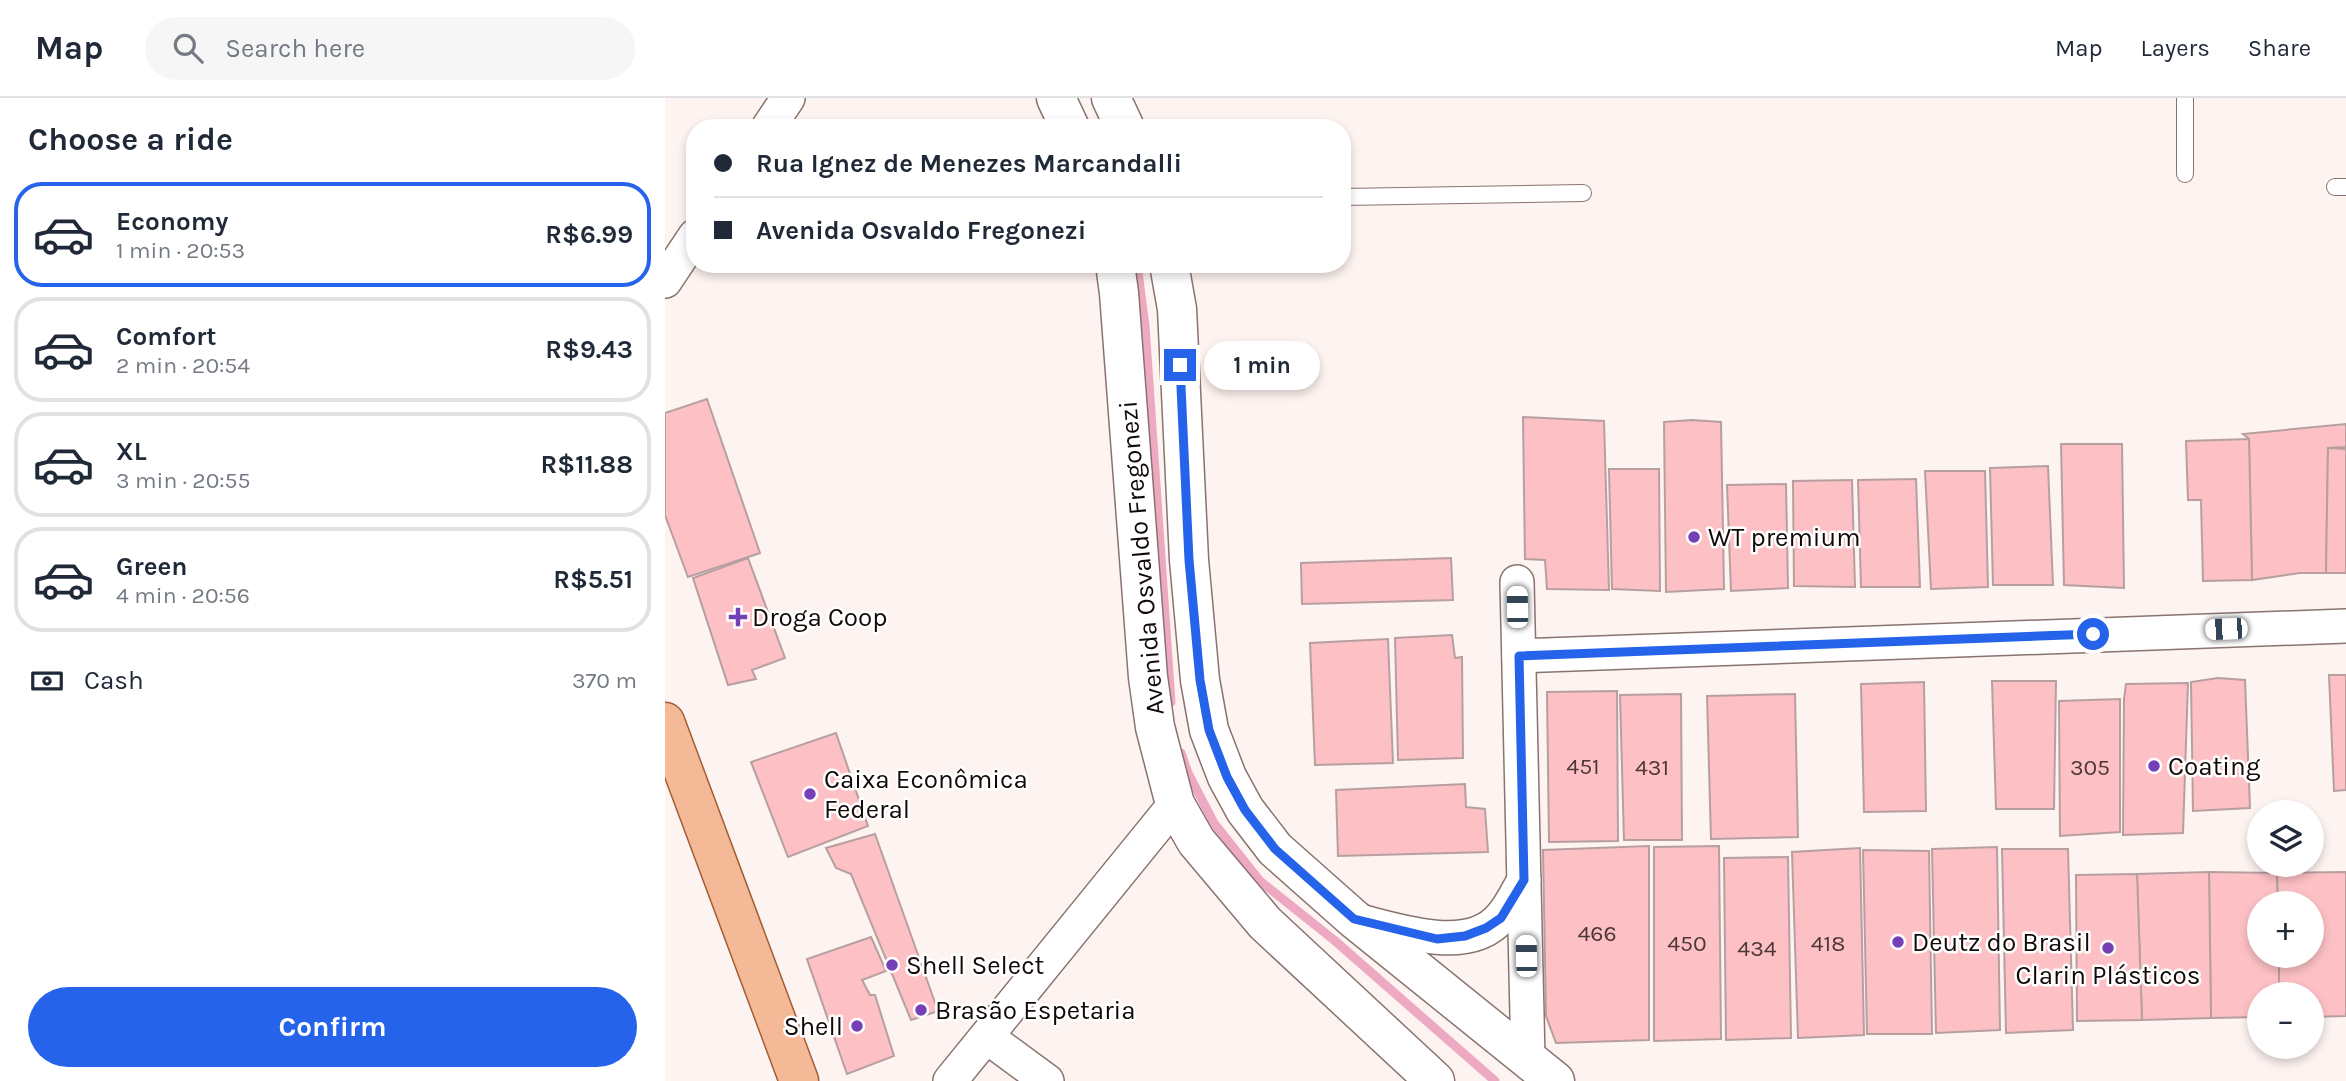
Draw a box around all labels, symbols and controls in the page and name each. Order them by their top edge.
search box [145,17,635,80]
text: Map [35,29,103,67]
icon: search [169,29,207,67]
text: Search here [225,33,365,64]
text: Map [2055,34,2103,62]
text: Layers [2141,34,2210,62]
text: Share [2248,34,2311,62]
text: Choose a ride [28,121,233,158]
text: Rua Ignez de Menezes Marcandalli [756,148,1182,179]
icon: car [32,203,95,266]
text: Economy [116,206,228,237]
text: Avenida Osvaldo Fregonezi [756,215,1086,246]
text: R$6.99 [545,219,633,250]
text: 1 min · 20:53 [116,237,245,264]
icon: car [32,318,95,381]
text: Comfort [116,321,217,352]
text: R$9.43 [545,334,633,365]
callout: 1 min [1205,341,1320,390]
route end [1164,349,1196,381]
text: 2 min · 20:54 [116,352,250,379]
text: 1 min [1233,352,1291,379]
street label: Avenida Osvaldo Fregonezi [1112,400,1171,716]
icon: car [32,433,95,496]
text: XL [116,436,147,467]
text: R$11.88 [541,449,633,480]
text: 3 min · 20:55 [116,467,251,494]
place label: WT premium [1708,522,1861,553]
marker: WT premium [1686,529,1702,545]
icon: car [32,548,95,611]
text: Green [116,551,188,582]
text: R$5.51 [553,564,633,595]
text: 4 min · 20:56 [116,582,250,609]
car [1507,586,1528,628]
place label: Droga Coop [752,602,888,633]
marker: Droga Coop [730,609,746,625]
route start [2077,618,2109,650]
car [2205,618,2248,640]
icon: cash [28,662,66,700]
text: Cash [84,665,144,696]
text: 370 m [572,667,637,694]
place label: Coating [2168,751,2261,782]
house number: 451 [1566,753,1600,780]
house number: 431 [1635,754,1669,781]
house number: 305 [2070,754,2110,781]
marker: Coating [2146,758,2162,774]
place label: Caixa Econômica Federal [824,764,1028,825]
marker: Caixa Econômica Federal [802,786,818,802]
map controls [2247,800,2324,1059]
button: layers [2247,800,2324,877]
button: + [2247,891,2324,968]
house number: 466 [1577,920,1617,947]
place label: Deutz do Brasil [1912,927,2091,958]
house number: 450 [1667,930,1707,957]
house number: 418 [1811,930,1845,957]
marker: Deutz do Brasil [1890,934,1906,950]
car [1516,935,1537,977]
house number: 434 [1737,935,1777,962]
marker: Clarin Plásticos [2100,940,2116,956]
place label: Shell Select [906,950,1045,981]
marker: Shell Select [884,957,900,973]
place label: Clarin Plásticos [2015,960,2201,991]
button: − [2247,982,2324,1059]
button: Confirm [28,987,637,1067]
place label: Brasão Espetaria [935,995,1136,1026]
marker: Brasão Espetaria [913,1002,929,1018]
place label: Shell [784,1011,843,1042]
marker: Shell [849,1018,865,1034]

